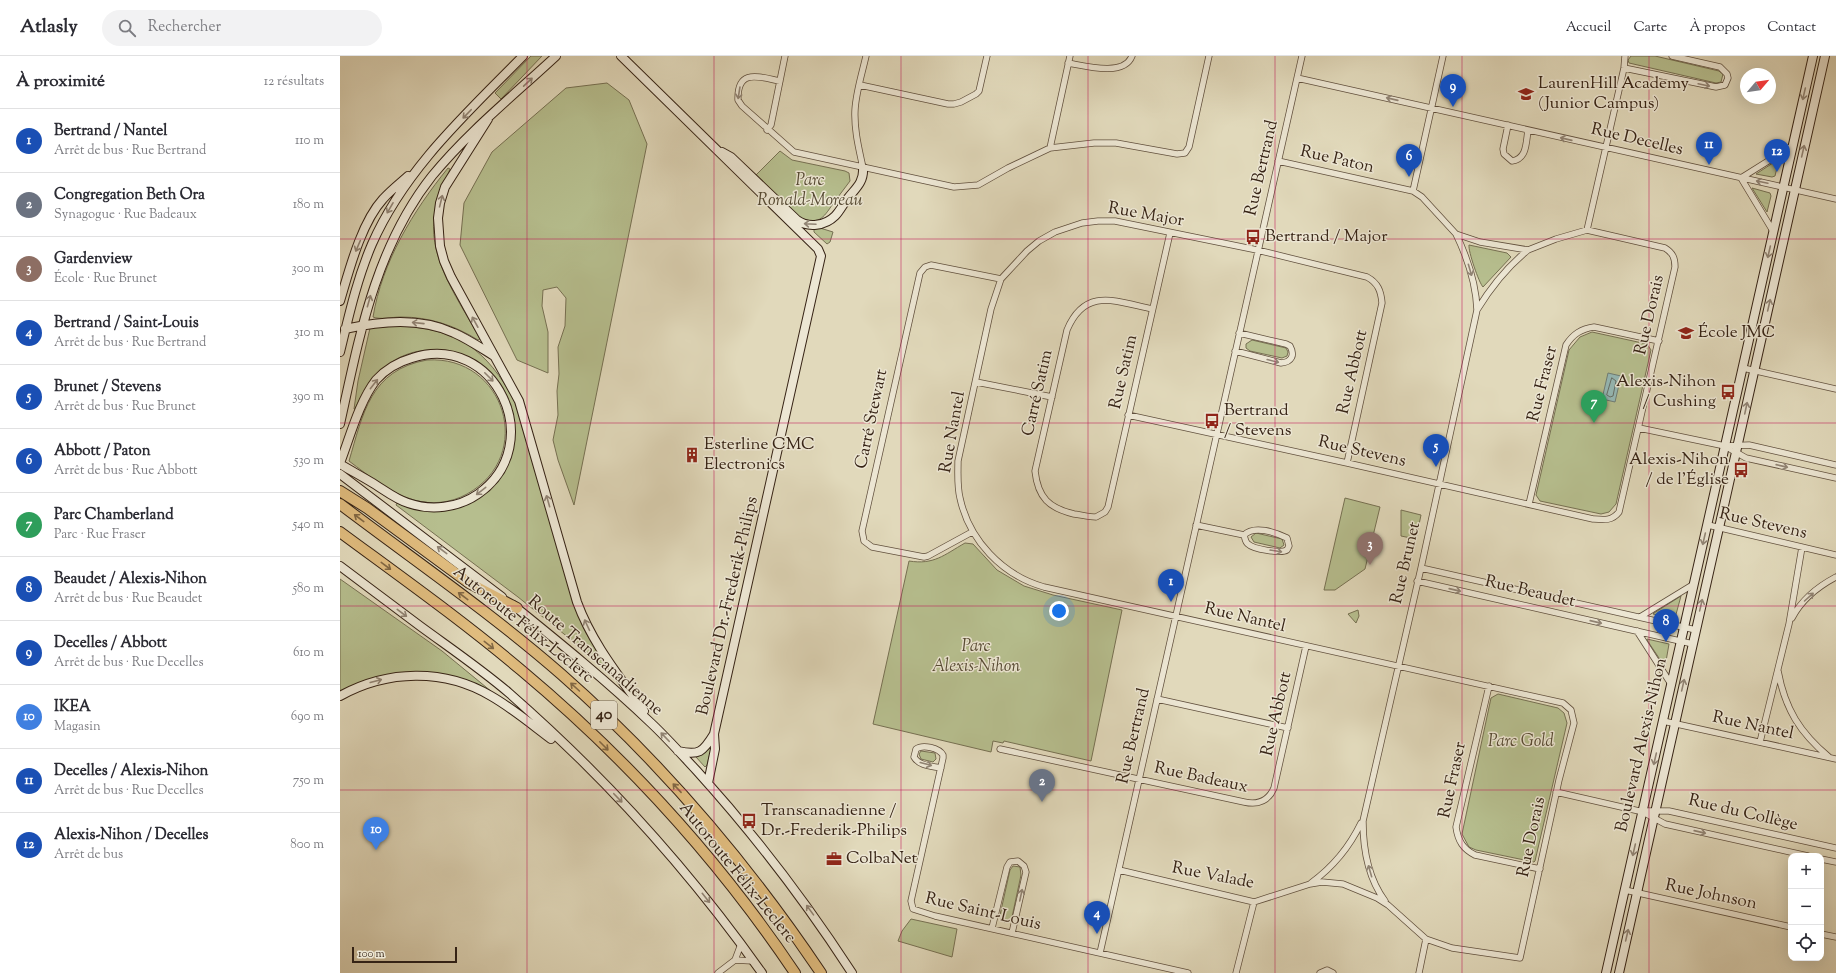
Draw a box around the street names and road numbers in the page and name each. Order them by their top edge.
street label: Rue Bertrand [1239,117,1285,218]
street label: Rue Decelles [1589,118,1686,162]
street label: Rue Paton [1298,140,1376,180]
street label: Rue Major [1106,197,1186,234]
street label: Rue Dorais [1629,272,1671,357]
street label: Rue Abbott [1332,327,1374,417]
street label: Rue Satim [1104,332,1144,412]
street label: Rue Fraser [1522,343,1564,424]
street label: Carré Satim [1016,347,1060,439]
street label: Carré Stewart [850,367,894,471]
street label: Rue Nantel [934,389,972,475]
street label: Rue Stevens [1316,430,1409,474]
street label: Boulevard Dr.-Frederik-Philips [691,494,765,718]
street label: Rue Stevens [1717,502,1810,546]
street label: Rue Brunet [1385,519,1427,606]
street label: Autoroute Félix-Leclerc [448,561,599,690]
street label: Rue Beaudet [1482,570,1578,614]
street label: Route Transcanadienne [522,590,668,722]
street label: Rue Nantel [1202,597,1288,639]
street label: Boulevard Alexis-Nihon [1610,656,1674,834]
street label: Rue Abbott [1256,669,1298,759]
street label: Rue Bertrand [1111,685,1157,786]
road number: 40 [591,701,617,729]
street label: Rue Nantel [1710,706,1796,746]
street label: Rue Fraser [1433,739,1473,820]
street label: Rue Badeaux [1152,756,1250,800]
street label: Rue du Collège [1686,789,1800,837]
street label: Rue Dorais [1512,794,1552,879]
street label: Autoroute Félix-Leclerc [673,798,802,949]
street label: Rue Valade [1170,856,1256,896]
street label: Rue Johnson [1663,874,1759,916]
street label: Rue Saint-Louis [923,887,1044,937]

